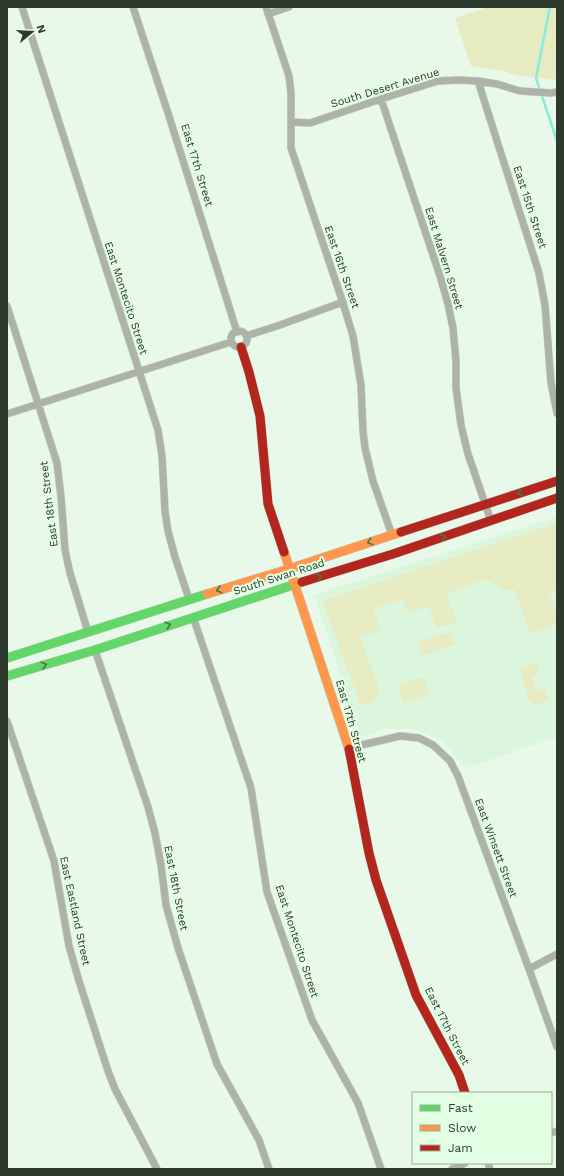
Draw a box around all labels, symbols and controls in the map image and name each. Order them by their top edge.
north arrow [12,12,52,52]
text: N [34,23,48,35]
street label: South Desert Avenue [329,65,441,111]
street label: East 17th Street [178,122,216,208]
street label: East 15th Street [511,164,550,250]
street label: East Malvern Street [422,205,466,311]
street label: East 16th Street [322,224,362,310]
street label: East Montecito Street [102,240,151,357]
street label: East 18th Street [37,460,61,548]
one-way arrow [517,489,524,497]
one-way arrow [439,534,446,542]
one-way arrow [367,538,374,546]
street label: South Swan Road [232,556,326,598]
one-way arrow [315,573,322,582]
one-way arrow [216,585,223,594]
one-way arrow [165,621,172,630]
one-way arrow [41,661,48,670]
street label: East 17th Street [333,678,369,764]
street label: East Winsett Street [472,797,520,900]
street label: East 18th Street [161,844,191,932]
street label: East Eastland Street [57,855,93,967]
street label: East Montecito Street [273,883,322,1000]
street label: East 17th Street [422,985,472,1068]
legend [412,1092,552,1164]
text: Fast [448,1101,473,1115]
text: Slow [448,1121,476,1135]
text: Jam [448,1141,473,1155]

